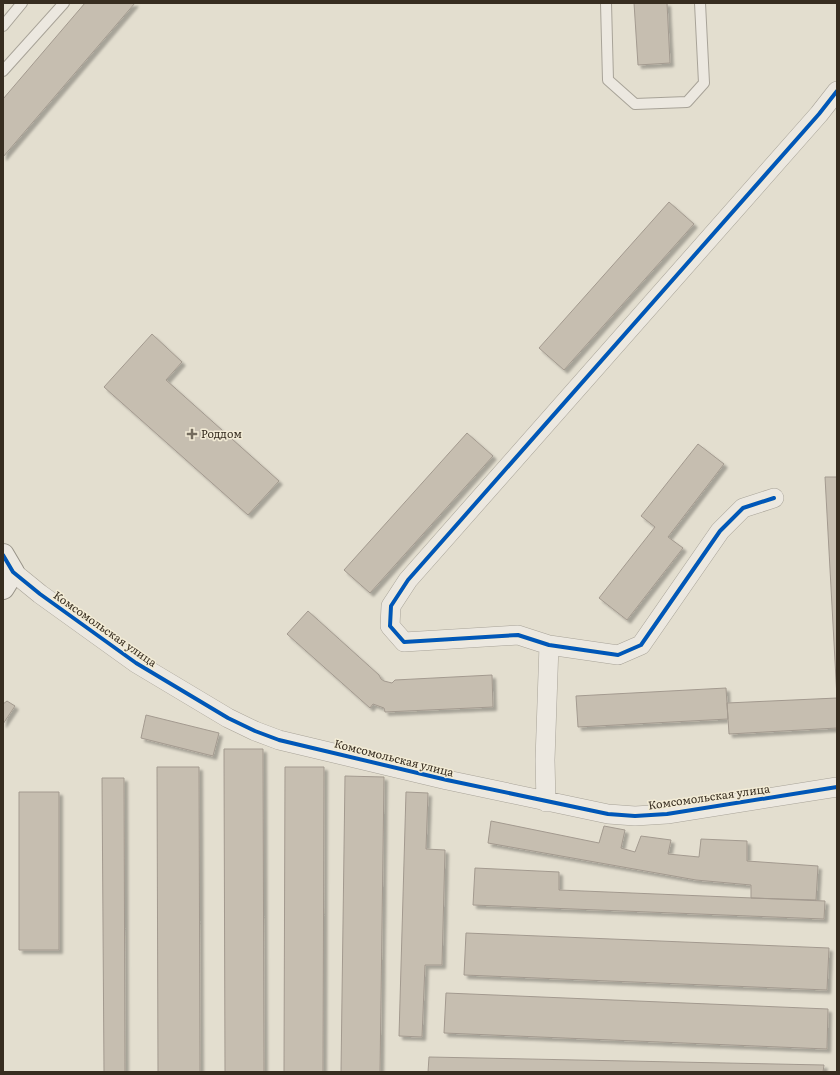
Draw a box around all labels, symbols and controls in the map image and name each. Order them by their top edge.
place label: Роддом [201,425,242,441]
marker: Роддом [186,428,198,440]
street label: Комсомольская улица [51,586,161,670]
street label: Комсомольская улица [333,734,456,780]
street label: Комсомольская улица [647,780,771,812]

